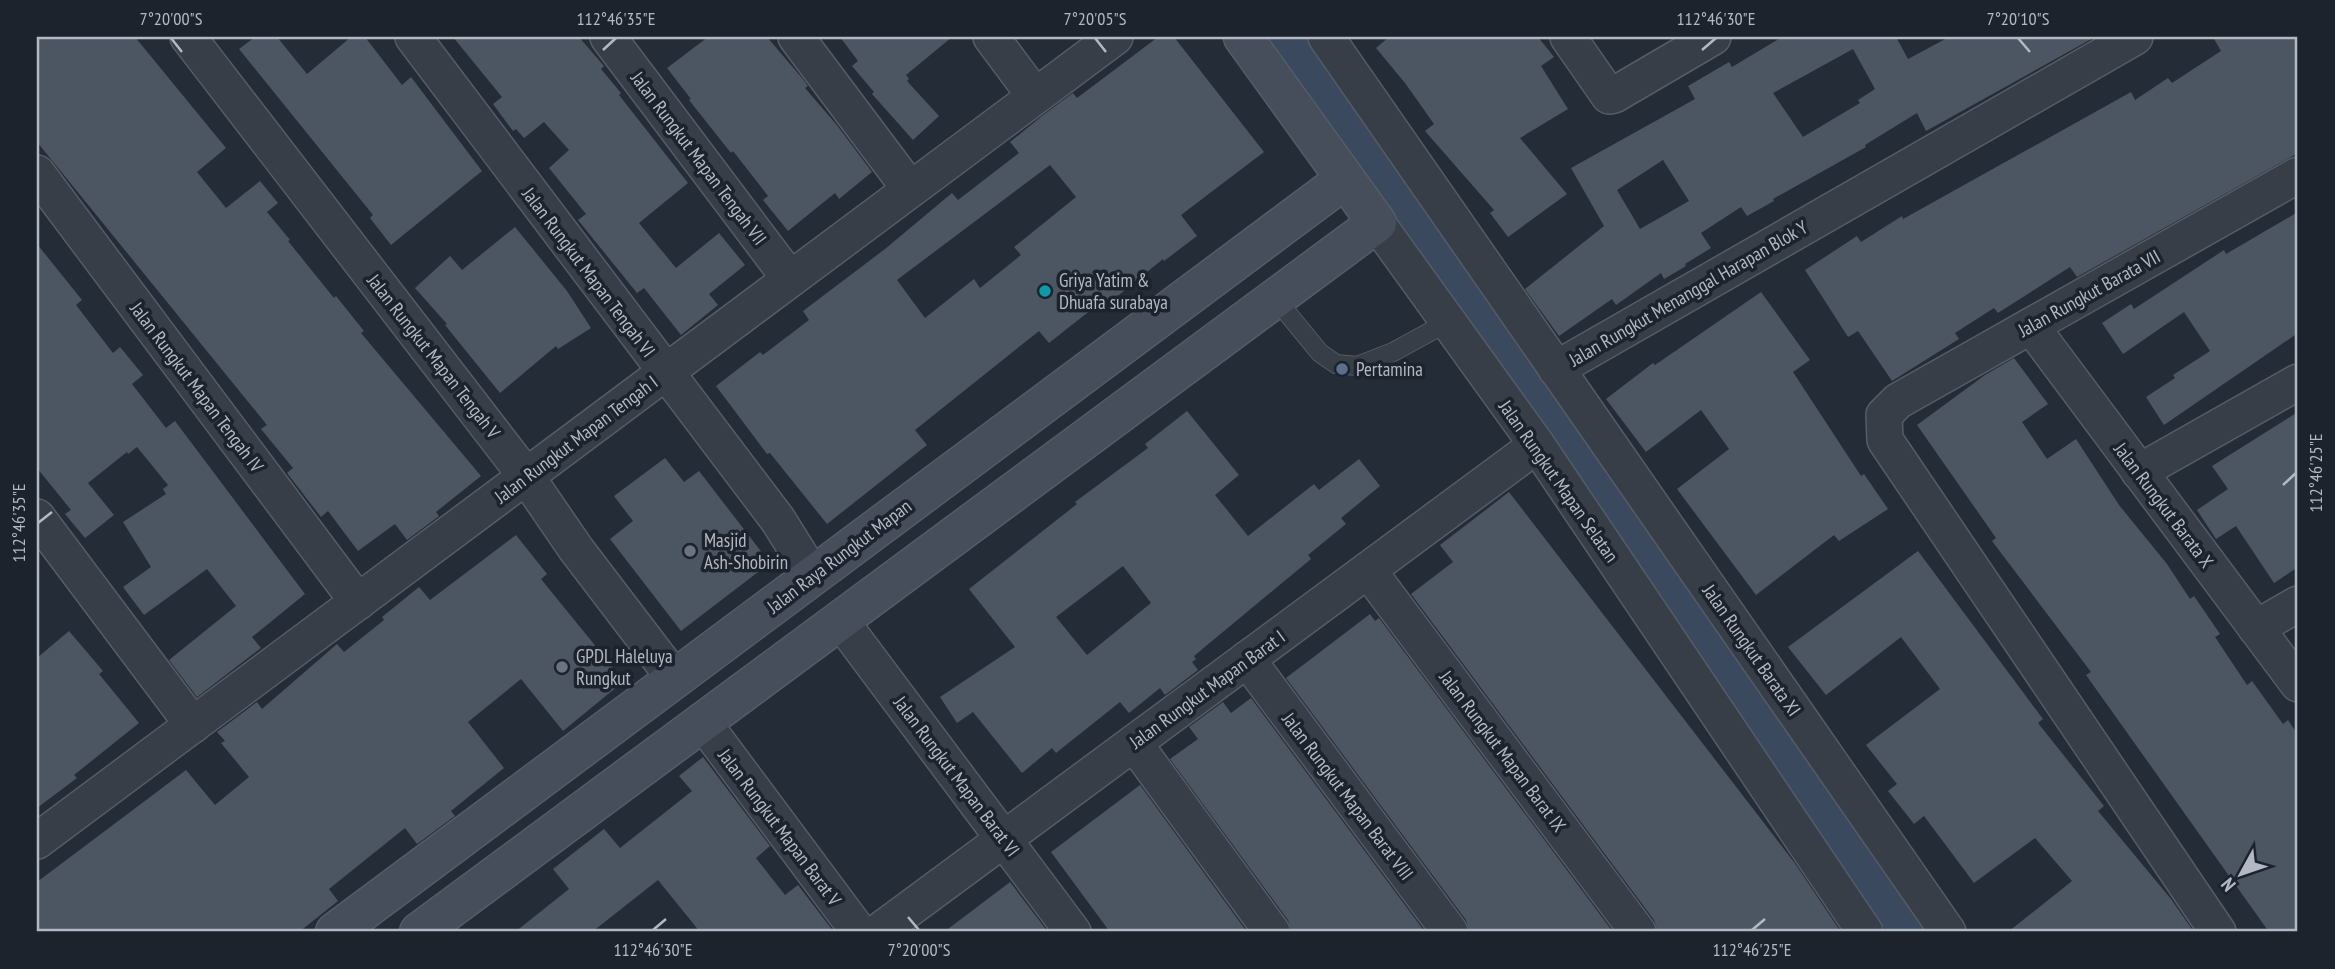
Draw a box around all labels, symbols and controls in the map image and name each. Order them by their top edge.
text: 7°20'00"S [140,7,203,30]
text: 112°46'35"E [577,7,655,30]
text: 7°20'05"S [1064,7,1127,30]
text: 112°46'30"E [1677,7,1755,30]
text: 7°20'10"S [1987,7,2050,30]
street label: Jalan Rungkut Mapan Tengah VII [625,66,772,249]
street label: Jalan Rungkut Mapan Tengah VI [517,182,661,362]
street label: Jalan Rungkut Menanggal Harapan Blok Y [1564,215,1812,372]
street label: Jalan Rungkut Barata VII [2013,244,2164,342]
street label: Jalan Rungkut Mapan Tengah V [362,268,506,443]
place label: Griya Yatim & Dhuafa surabaya [1059,268,1168,314]
marker: Griya Yatim & Dhuafa surabaya [1037,283,1053,299]
street label: Jalan Rungkut Mapan Tengah IV [125,296,269,477]
place label: Pertamina [1356,357,1423,381]
marker: Pertamina [1334,361,1350,377]
street label: Jalan Rungkut Mapan Tengah I [489,370,662,509]
street label: Jalan Rungkut Mapan Selatan [1493,394,1624,567]
text: 112°46'25"E [2304,434,2327,512]
street label: Jalan Rungkut Barata X [2108,437,2219,573]
text: 112°46'35"E [7,484,30,562]
street label: Jalan Raya Rungkut Mapan [761,494,916,619]
place label: Masjid Ash-Shobirin [704,528,788,574]
marker: Masjid Ash-Shobirin [682,543,698,559]
street label: Jalan Rungkut Barata XI [1697,579,1806,720]
street label: Jalan Rungkut Mapan Barat I [1124,625,1289,754]
place label: GPDL Haleluya Rungkut [576,644,673,690]
marker: GPDL Haleluya Rungkut [554,659,570,675]
street label: Jalan Rungkut Mapan Barat IX [1434,665,1572,837]
street label: Jalan Rungkut Mapan Barat VI [888,690,1025,861]
street label: Jalan Rungkut Mapan Barat VIII [1277,707,1419,884]
street label: Jalan Rungkut Mapan Barat V [713,743,847,910]
north arrow [2206,839,2276,909]
text: N [2215,873,2240,897]
text: 112°46'30"E [614,938,692,961]
text: 7°20'00"S [888,938,951,961]
text: 112°46'25"E [1713,938,1791,961]

